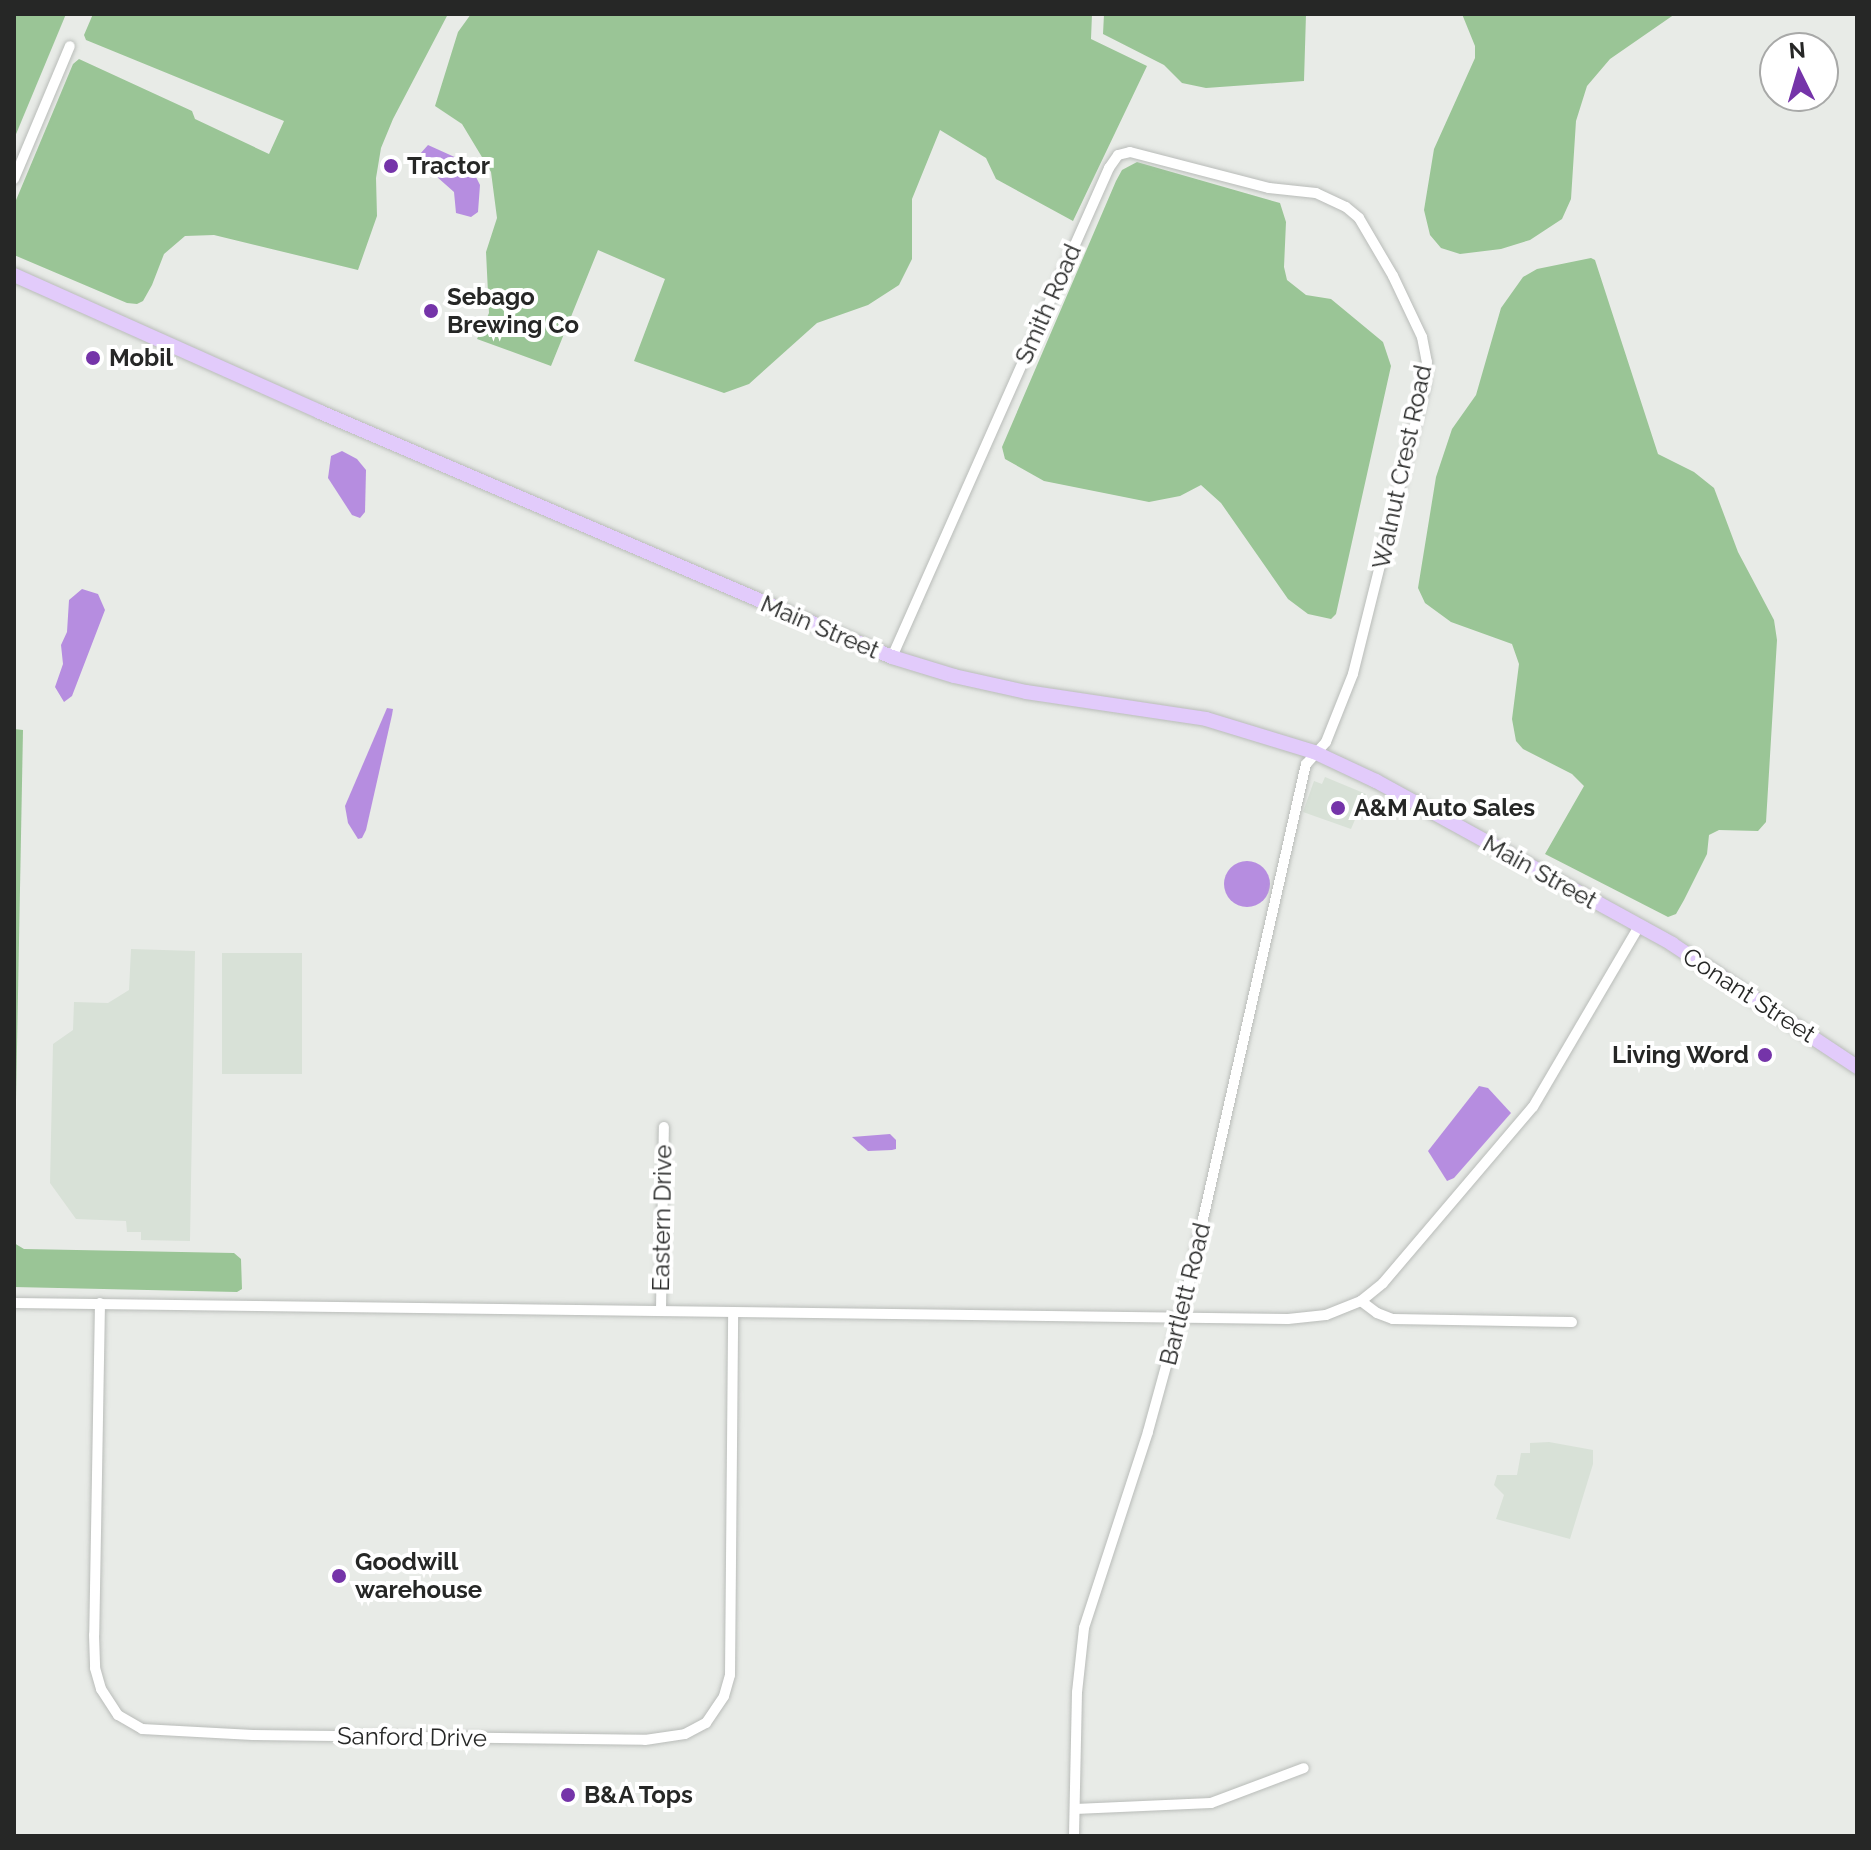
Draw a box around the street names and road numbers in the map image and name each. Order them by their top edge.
street label: Smith Road [1009,240,1087,368]
street label: Walnut Crest Road [1366,362,1438,572]
street label: Main Street [756,589,884,665]
street label: Main Street [1478,829,1602,915]
street label: Conant Street [1677,941,1821,1049]
street label: Eastern Drive [646,1144,678,1292]
street label: Bartlett Road [1153,1220,1217,1368]
street label: Sanford Drive [337,1721,487,1753]

